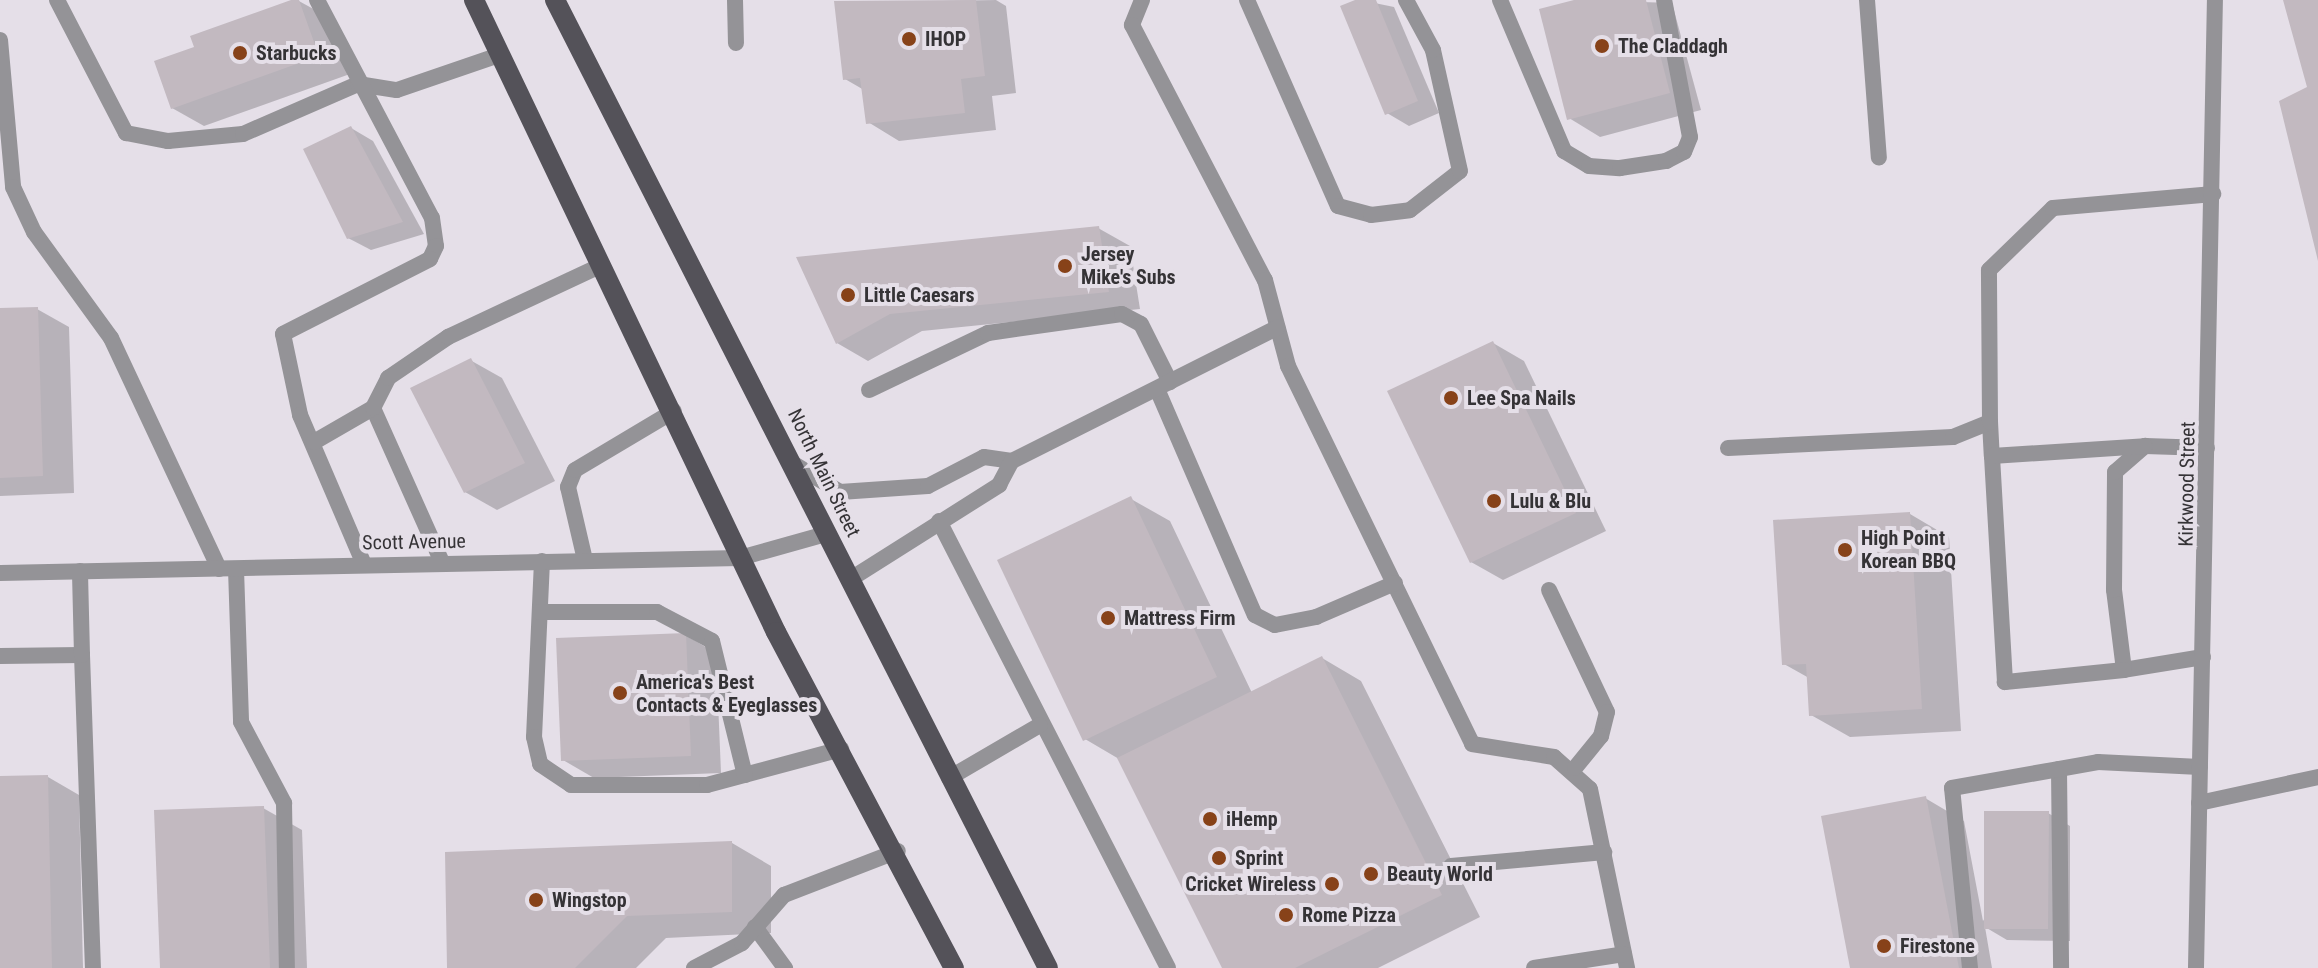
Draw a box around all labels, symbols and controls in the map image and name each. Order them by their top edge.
place label: IHOP [925,27,966,51]
marker: IHOP [900,30,918,48]
place label: The Claddagh [1618,34,1728,58]
marker: The Claddagh [1593,37,1611,55]
place label: Starbucks [256,41,337,65]
marker: Starbucks [231,44,249,62]
place label: Jersey Mike's Subs [1081,242,1176,289]
marker: Jersey Mike's Subs [1056,257,1074,275]
place label: Little Caesars [864,283,975,307]
marker: Little Caesars [839,286,857,304]
place label: Lee Spa Nails [1467,386,1576,410]
marker: Lee Spa Nails [1442,389,1460,407]
street label: North Main Street [783,405,865,541]
street label: Kirkwood Street [2174,421,2200,547]
place label: Lulu & Blu [1510,489,1591,513]
marker: Lulu & Blu [1485,492,1503,510]
place label: High Point Korean BBQ [1861,526,1956,573]
street label: Scott Avenue [362,529,466,555]
marker: High Point Korean BBQ [1836,541,1854,559]
place label: Mattress Firm [1124,606,1236,630]
marker: Mattress Firm [1099,609,1117,627]
place label: America's Best Contacts & Eyeglasses [636,670,817,717]
marker: America's Best Contacts & Eyeglasses [611,684,629,702]
place label: iHemp [1226,807,1278,831]
marker: iHemp [1201,810,1219,828]
place label: Sprint [1235,846,1283,870]
marker: Sprint [1210,849,1228,867]
place label: Beauty World [1387,862,1493,886]
marker: Beauty World [1362,865,1380,883]
place label: Cricket Wireless [1185,872,1316,896]
marker: Cricket Wireless [1323,875,1341,893]
place label: Wingstop [552,888,627,912]
marker: Wingstop [527,891,545,909]
place label: Rome Pizza [1302,903,1396,927]
marker: Rome Pizza [1277,906,1295,924]
place label: Firestone [1900,934,1975,958]
marker: Firestone [1875,937,1893,955]

